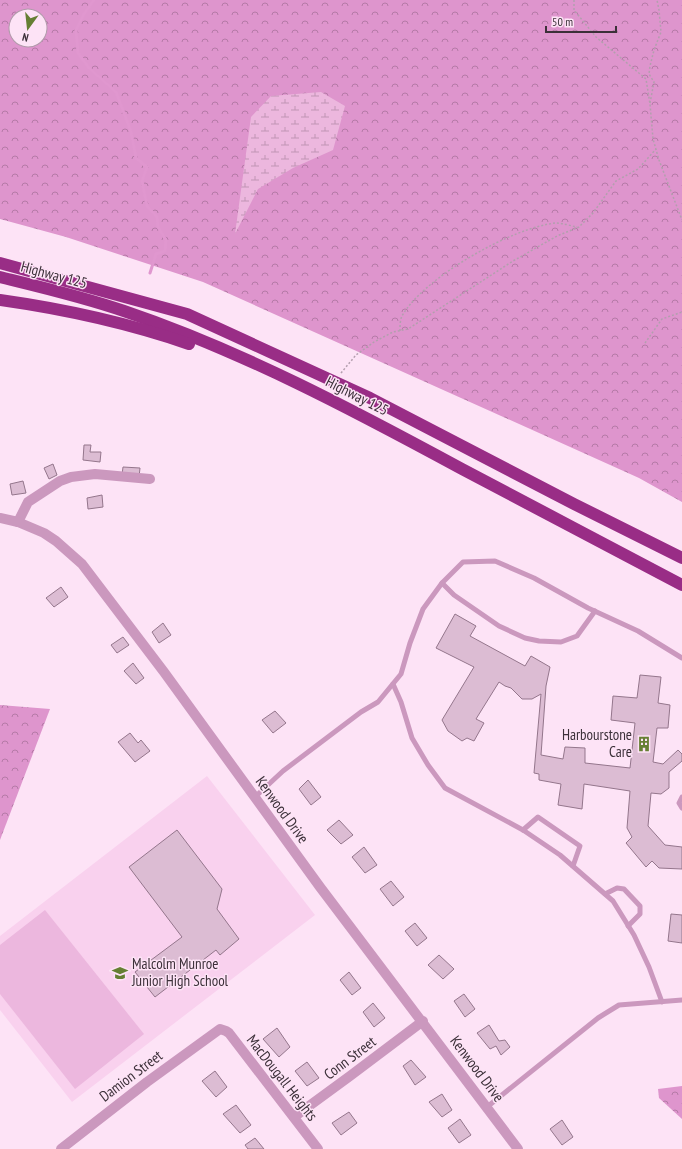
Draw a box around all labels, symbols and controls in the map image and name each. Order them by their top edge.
north arrow [8,8,48,48]
scale bar [546,8,616,34]
text: 50 m [552,14,573,29]
text: N [21,30,30,45]
street label: Highway 125 [19,257,89,292]
street label: Highway 125 [323,372,392,419]
place label: Harbourstone Care [562,725,632,761]
building icon: Harbourstone Care [635,735,653,753]
street label: Kenwood Drive [252,772,313,847]
place label: Malcolm Munroe Junior High School [131,954,229,990]
school or university icon: Malcolm Munroe Junior High School [111,964,129,982]
street label: MacDougall Heights [243,1031,322,1125]
street label: Conn Street [320,1032,380,1083]
street label: Kenwood Drive [446,1032,509,1106]
street label: Damion Street [95,1046,166,1106]

